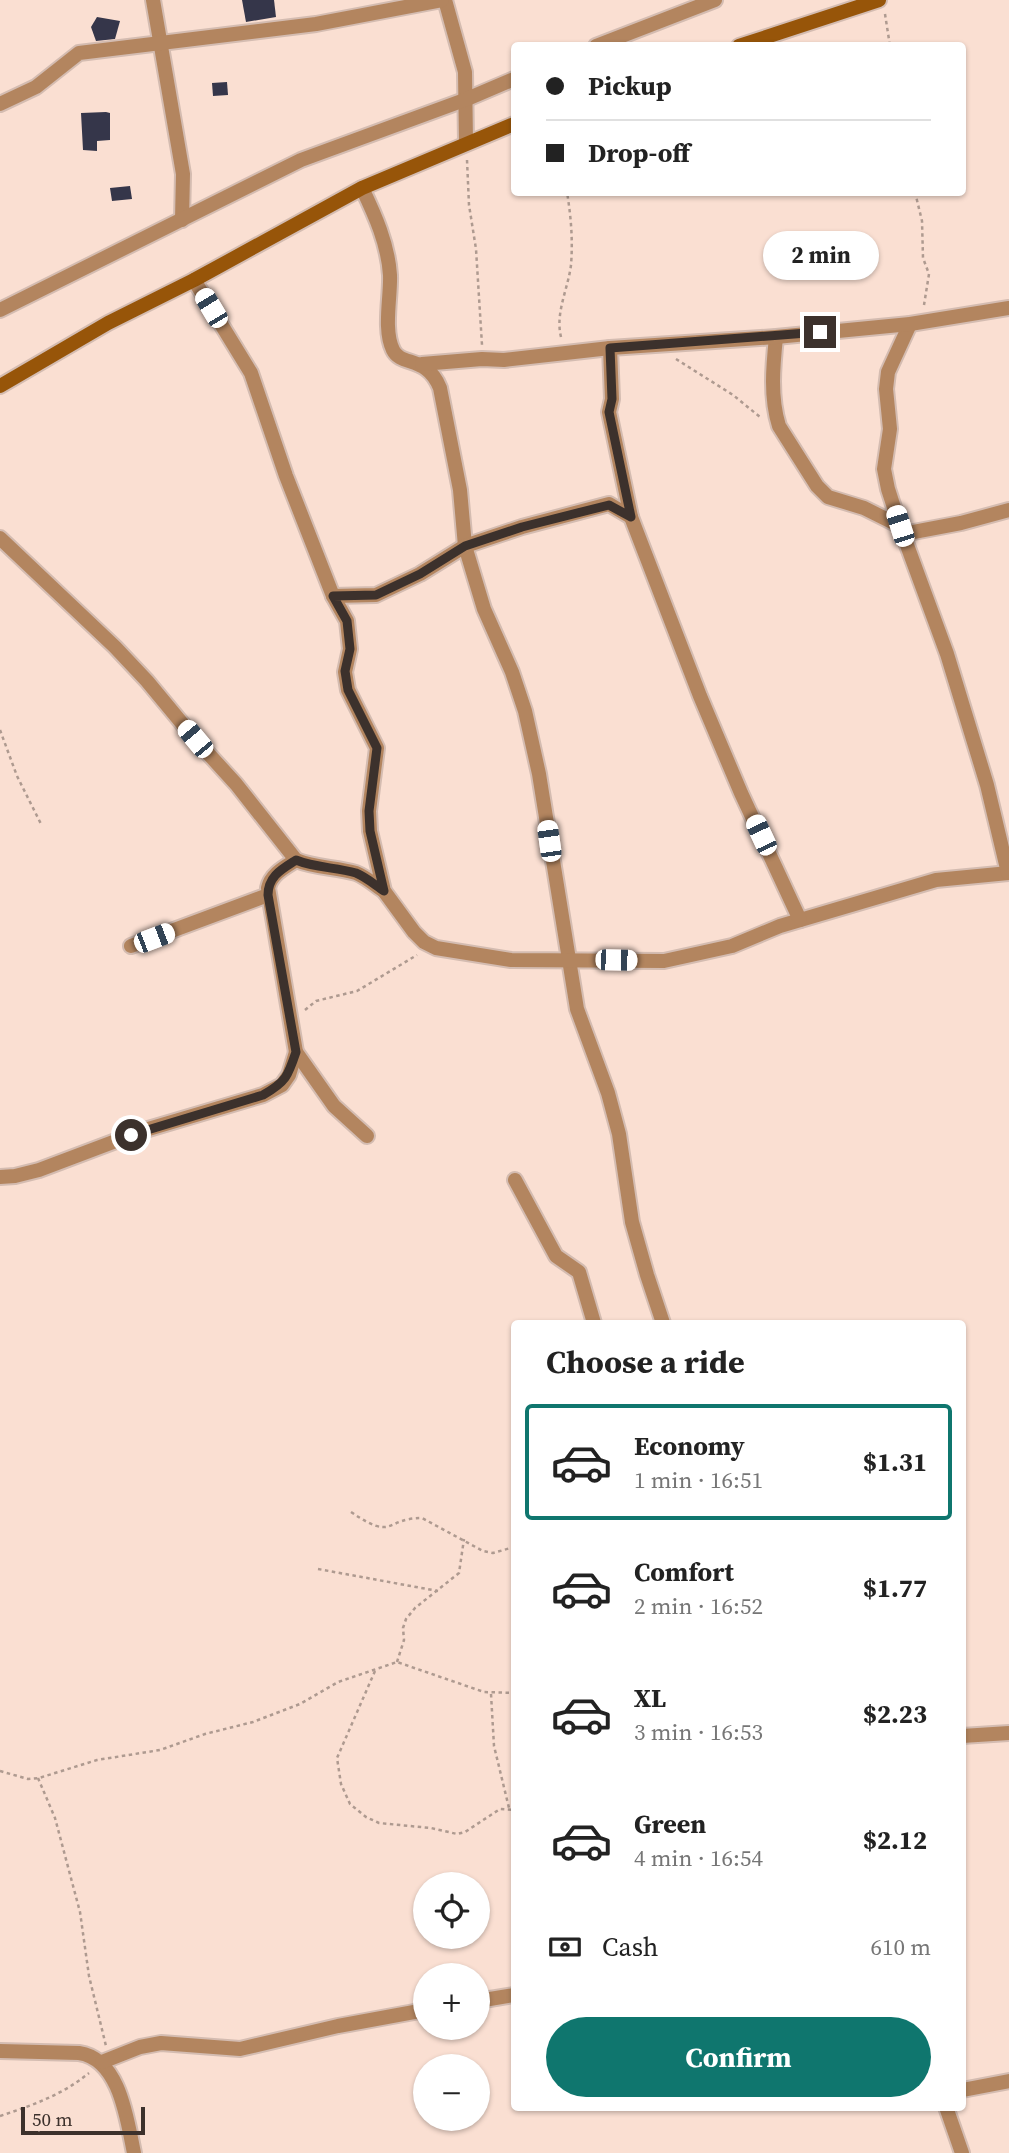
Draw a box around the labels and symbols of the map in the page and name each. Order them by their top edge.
callout: 2 min [762,230,878,280]
car [192,285,231,331]
route end [804,316,836,348]
car [884,503,917,549]
car [174,716,217,762]
car [743,812,780,858]
car [536,819,563,863]
car [131,921,178,955]
car [595,949,638,971]
route start [115,1119,147,1151]
scale bar [21,2104,145,2136]

